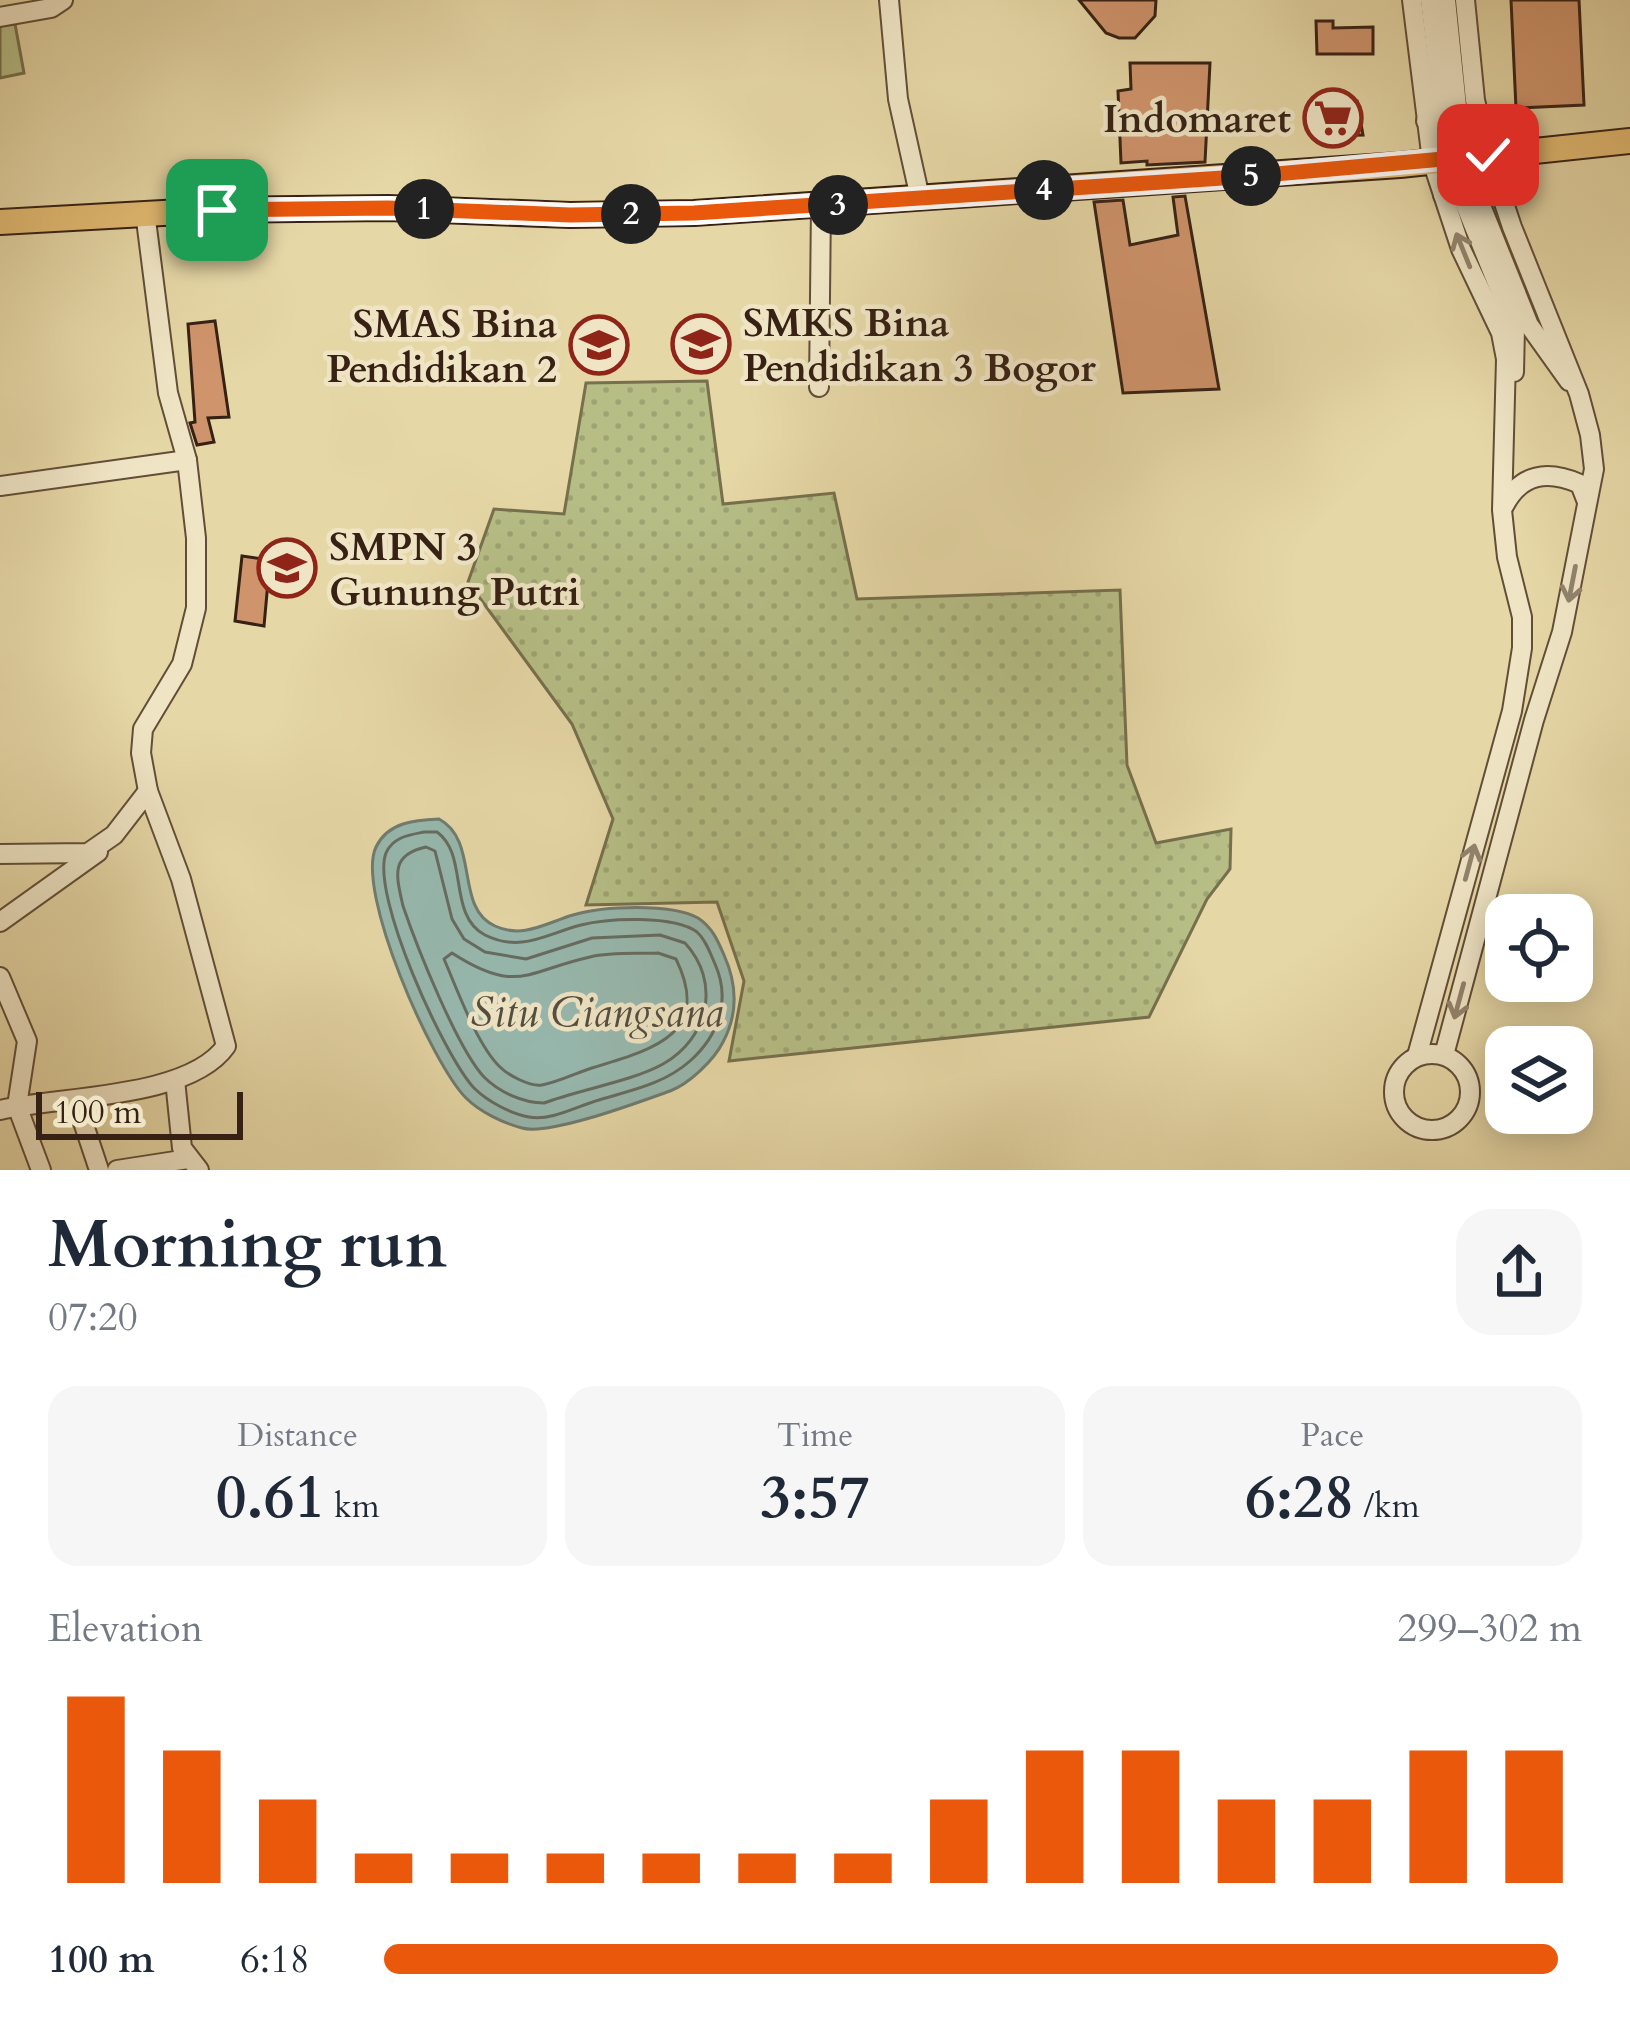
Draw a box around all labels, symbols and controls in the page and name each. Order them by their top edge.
supermarket icon: Indomaret [1302,87,1364,149]
place label: Indomaret [1103,93,1291,146]
pin [1437,104,1539,206]
icon: check [1455,122,1521,188]
pin: 5 [1221,146,1281,206]
text: 5 [1243,153,1259,198]
pin [166,159,268,261]
pin: 4 [1014,160,1074,220]
text: 4 [1036,167,1052,212]
pin: 3 [808,175,868,235]
icon: arrive [184,177,250,243]
pin: 1 [394,179,454,239]
text: 3 [830,182,846,227]
pin: 2 [601,184,661,244]
text: 1 [416,186,432,231]
text: 2 [623,191,639,236]
one-way arrow [1451,233,1472,270]
place label: SMKS Bina Pendidikan 3 Bogor [743,297,1096,395]
place label: SMAS Bina Pendidikan 2 [326,298,557,396]
school or university icon: SMKS Bina Pendidikan 3 Bogor [670,313,732,375]
school or university icon: SMAS Bina Pendidikan 2 [568,314,630,376]
place label: SMPN 3 Gunung Putri [329,521,580,619]
school or university icon: SMPN 3 Gunung Putri [256,537,318,599]
one-way arrow [1560,564,1582,603]
one-way arrow [1461,844,1483,882]
map controls [1485,894,1593,1134]
button: locate [1485,894,1593,1002]
one-way arrow [1446,981,1468,1019]
water label: Situ Ciangsana [470,984,724,1041]
button: layers [1485,1026,1593,1134]
scale bar [36,1086,243,1139]
text: 100 m [54,1090,141,1135]
text: Morning run [48,1201,447,1290]
button: share [1456,1209,1582,1335]
text: 07:20 [48,1291,138,1344]
text: Distance [237,1413,358,1458]
text: Time [777,1413,853,1458]
text: Pace [1300,1413,1364,1458]
text: 0.61 [216,1458,325,1539]
text: 3:57 [760,1458,870,1539]
text: 6:28 [1245,1458,1355,1539]
text: km [325,1484,380,1529]
text: /km [1355,1484,1420,1529]
text: Elevation [48,1602,203,1655]
text: 299–302 m [1397,1602,1582,1655]
text: 100 m [48,1933,154,1986]
text: 6:18 [240,1933,310,1986]

